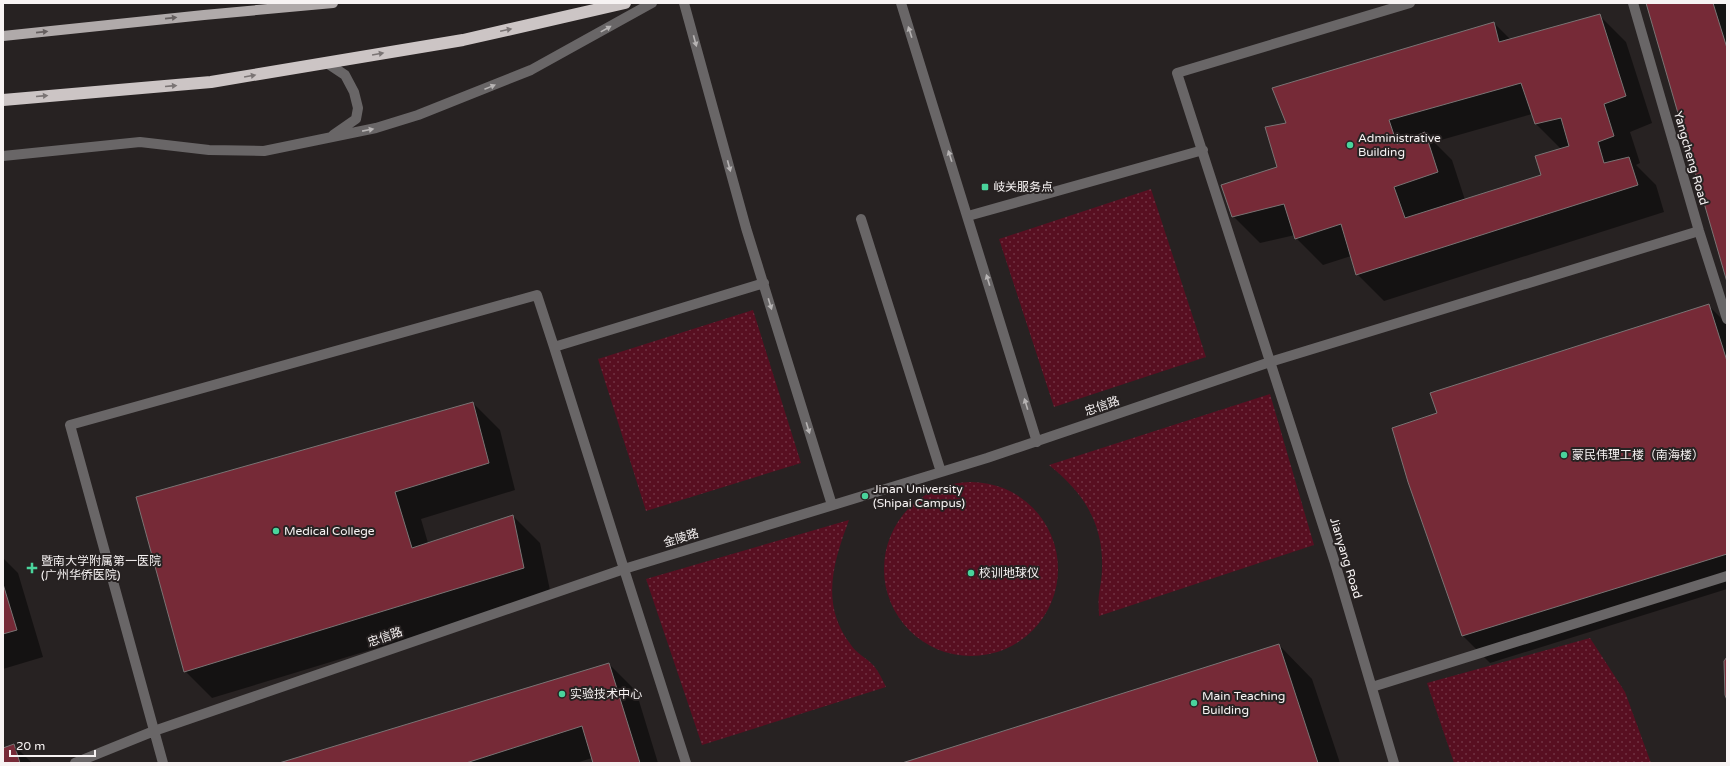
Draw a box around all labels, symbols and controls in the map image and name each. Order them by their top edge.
one-way arrow [165,15,177,21]
one-way arrow [600,25,612,32]
one-way arrow [907,26,913,38]
one-way arrow [500,27,512,33]
one-way arrow [36,29,48,35]
one-way arrow [692,35,698,47]
one-way arrow [372,51,384,57]
one-way arrow [244,73,256,79]
one-way arrow [165,82,177,89]
one-way arrow [485,83,497,89]
one-way arrow [36,93,48,100]
street label: Yangcheng Road [1671,109,1711,207]
one-way arrow [362,127,374,133]
place label: Administrative Building [1358,131,1441,159]
marker: Administrative Building [1345,140,1355,150]
one-way arrow [947,149,953,161]
one-way arrow [726,160,732,172]
place label: 岐关服务点 [993,180,1053,194]
marker: 岐关服务点 [980,182,990,192]
one-way arrow [985,274,991,286]
one-way arrow [767,298,773,310]
street label: 忠信路 [1083,394,1121,418]
one-way arrow [1023,398,1029,410]
one-way arrow [805,423,811,435]
place label: 蒙民伟理工楼（南海楼） [1572,448,1704,462]
marker: 蒙民伟理工楼（南海楼） [1559,450,1569,460]
place label: Jinan University (Shipai Campus) [873,482,965,510]
marker: Jinan University (Shipai Campus) [860,491,870,501]
street label: Jianyang Road [1327,516,1365,600]
place label: Medical College [284,524,375,538]
marker: Medical College [271,526,281,536]
street label: 金陵路 [662,526,700,550]
place label: 暨南大学附属第一医院 (广州华侨医院) [41,554,161,582]
marker: 暨南大学附属第一医院 (广州华侨医院) [26,562,38,574]
place label: 校训地球仪 [979,566,1039,580]
marker: 校训地球仪 [966,568,976,578]
street label: 忠信路 [366,625,404,649]
place label: 实验技术中心 [570,687,642,701]
marker: 实验技术中心 [557,689,567,699]
place label: Main Teaching Building [1202,689,1285,717]
marker: Main Teaching Building [1189,698,1199,708]
scale bar [10,732,95,758]
text: 20 m [16,739,45,753]

